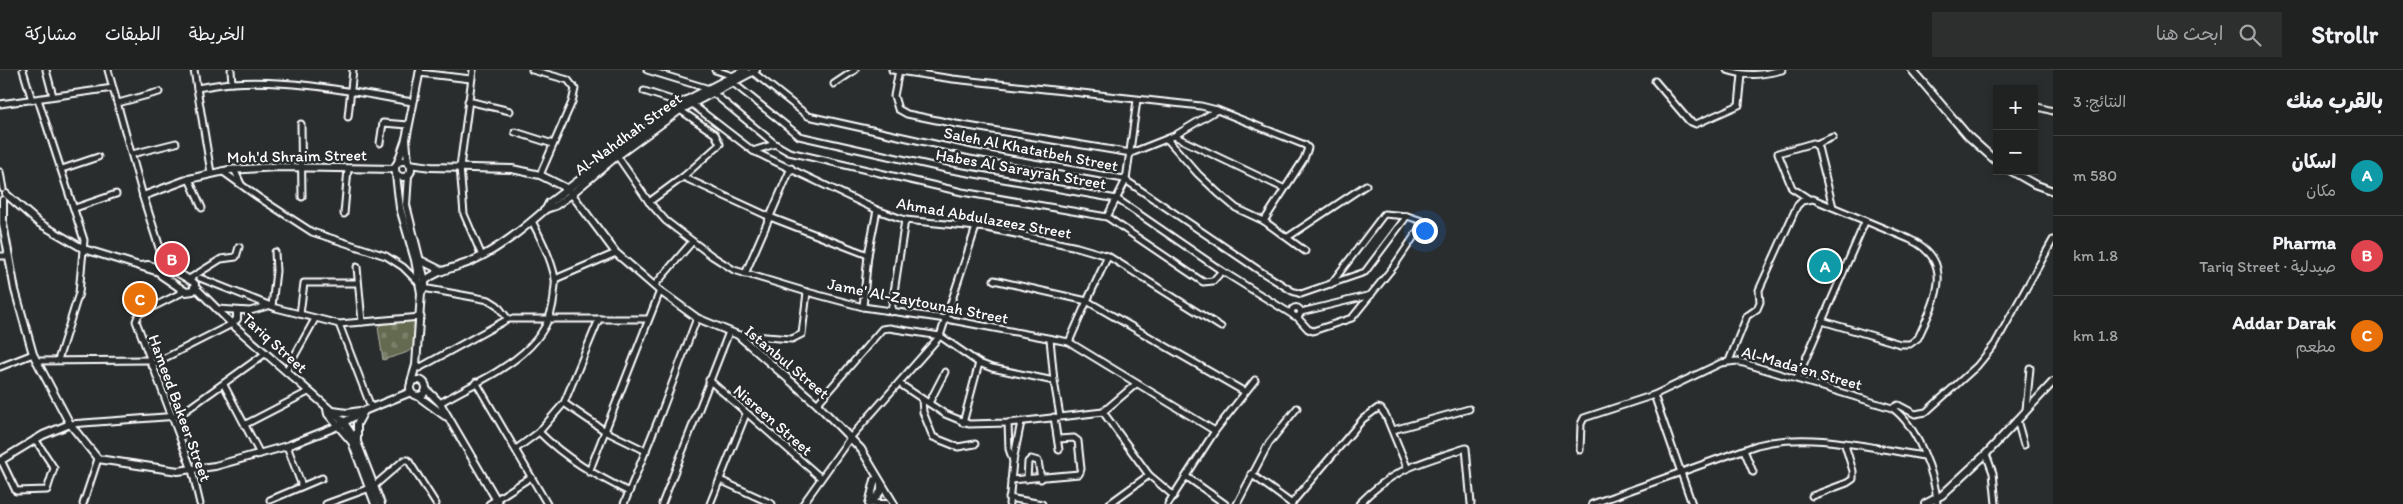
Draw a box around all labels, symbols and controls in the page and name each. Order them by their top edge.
search box [1932,12,2282,57]
text: Strollr [2312,20,2378,49]
icon: search [2236,21,2264,49]
text: ابحث هنا [2156,22,2224,45]
text: مشاركة [25,23,77,45]
text: الطبقات [105,23,161,45]
text: الخريطة [189,23,245,45]
map controls [1993,85,2038,175]
button: + [1993,85,2038,130]
text: بالقرب منك [2286,88,2383,113]
street label: Al-Nahdhah Street [571,89,685,179]
text: النتائج: 3 [2073,92,2126,111]
street label: Saleh Al Khatatbeh Street [942,123,1120,175]
button: − [1993,130,2038,175]
street label: Moh'd Shraim Street [227,145,367,167]
street label: Habes Al Sarayrah Street [934,145,1108,193]
text: اسكان [2292,150,2336,173]
text: 580 m [2073,166,2117,185]
text: A [2362,166,2372,185]
text: مكان [2306,181,2336,200]
street label: Ahmad Abdulazeez Street [895,193,1073,243]
your location [1412,218,1438,244]
text: Pharma [2273,231,2336,254]
pin: B [156,240,188,278]
text: 1.8 km [2073,246,2118,265]
text: B [2362,246,2372,265]
pin: A [1809,247,1841,285]
text: صيدلية · Tariq Street [2199,257,2336,276]
street label: Jame' Al-Zaytounah Street [826,274,1010,328]
pin: C [124,280,156,318]
street label: Tariq Street [239,309,311,377]
text: Addar Darak [2232,311,2336,334]
street label: Istanbul Street [741,321,833,403]
text: 1.8 km [2073,326,2118,345]
text: C [2362,326,2372,345]
street label: Hameed Bakeer Street [145,332,215,484]
text: مطعم [2296,337,2336,356]
street label: Al-Mada’en Street [1740,342,1864,394]
street label: Nisreen Street [730,381,816,459]

